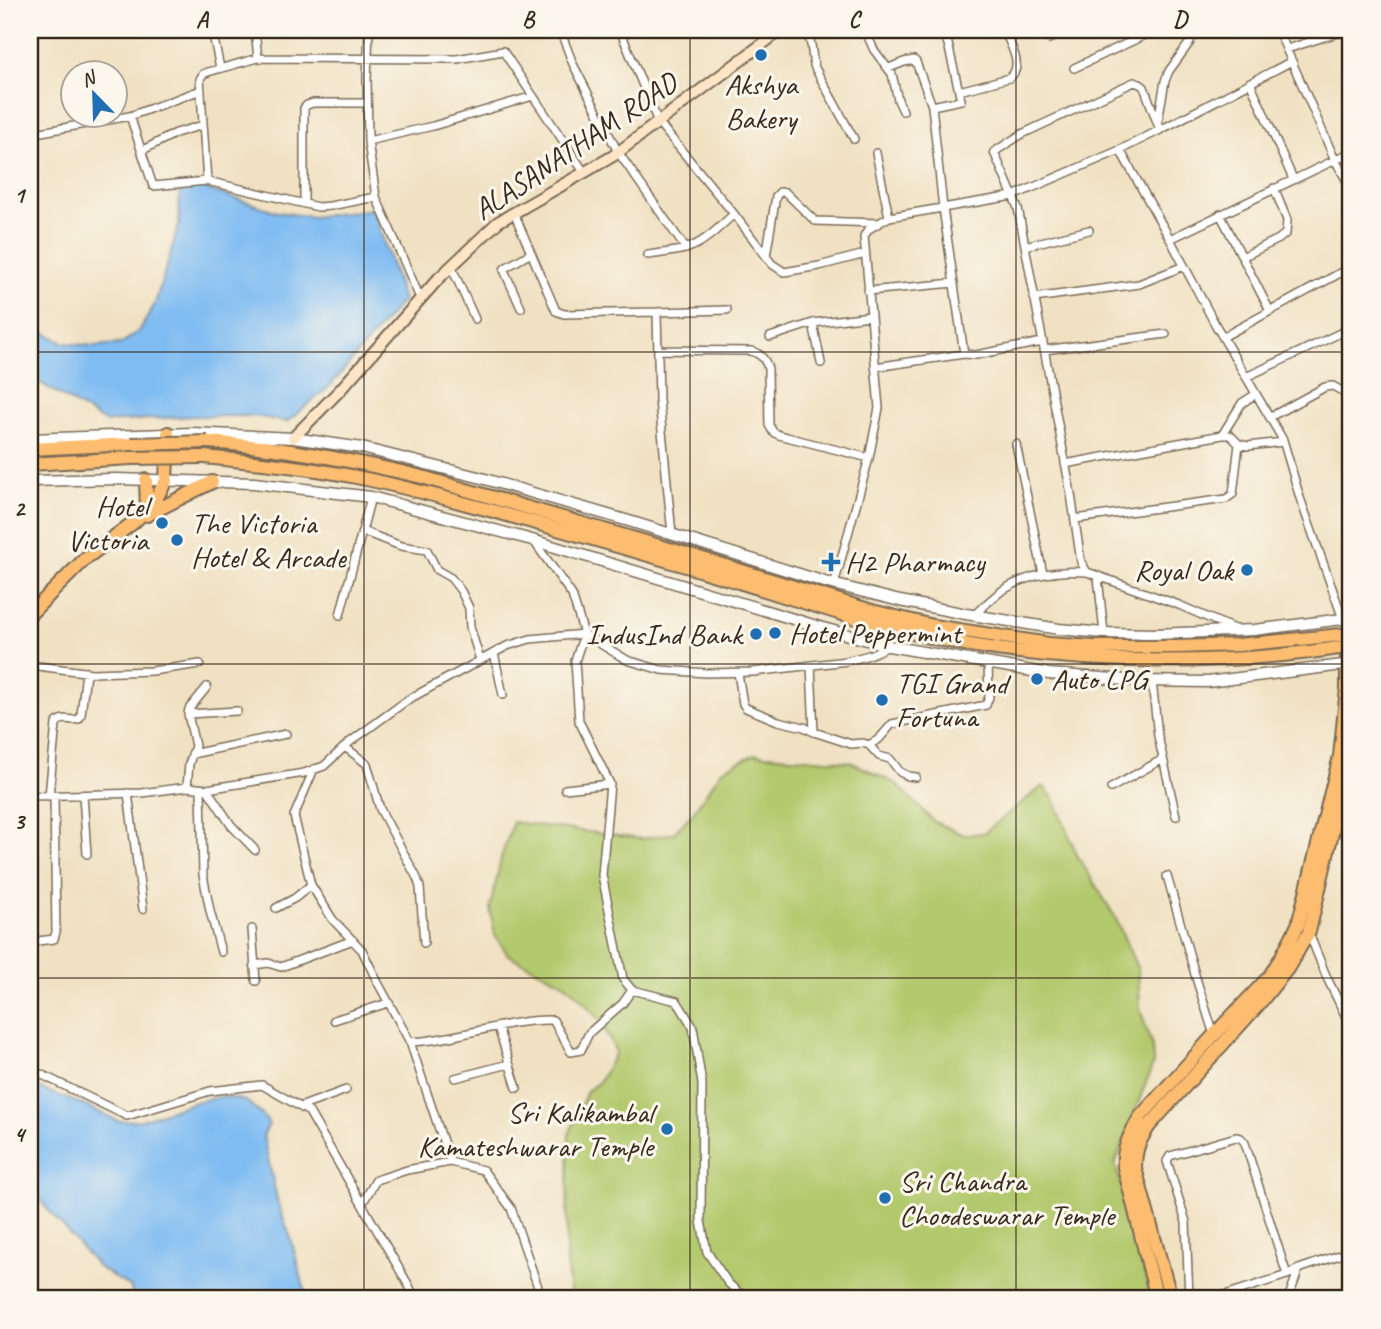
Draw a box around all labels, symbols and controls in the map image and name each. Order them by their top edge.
text: A [196,5,210,34]
text: B [522,5,536,34]
text: C [849,5,863,34]
text: D [1173,5,1189,34]
marker: Akshya Bakery [753,47,769,63]
north arrow [60,60,130,130]
street label: ALASANATHAM ROAD [466,62,687,228]
text: N [78,65,101,93]
place label: Akshya Bakery [725,65,799,137]
text: 1 [14,181,27,210]
place label: Hotel Victoria [67,487,153,559]
text: 2 [14,494,27,523]
place label: The Victoria Hotel & Arcade [191,504,348,576]
marker: Hotel Victoria [154,515,170,531]
marker: The Victoria Hotel & Arcade [169,532,185,548]
place label: H2 Pharmacy [845,543,986,581]
place label: Royal Oak [1134,551,1235,589]
marker: H2 Pharmacy [823,554,839,570]
marker: Royal Oak [1239,562,1255,578]
place label: Hotel Peppermint [789,614,964,652]
place label: IndusInd Bank [586,615,744,653]
marker: Hotel Peppermint [767,625,783,641]
marker: IndusInd Bank [748,626,764,642]
place label: Auto LPG [1051,660,1151,698]
place label: TGI Grand Fortuna [896,664,1012,736]
marker: Auto LPG [1029,671,1045,687]
marker: TGI Grand Fortuna [874,692,890,708]
text: 3 [14,807,27,836]
place label: Sri Kalikambal Kamateshwarar Temple [418,1093,658,1165]
text: 4 [14,1120,27,1149]
marker: Sri Kalikambal Kamateshwarar Temple [659,1121,675,1137]
place label: Sri Chandra Choodeswarar Temple [899,1162,1116,1234]
marker: Sri Chandra Choodeswarar Temple [877,1190,893,1206]

